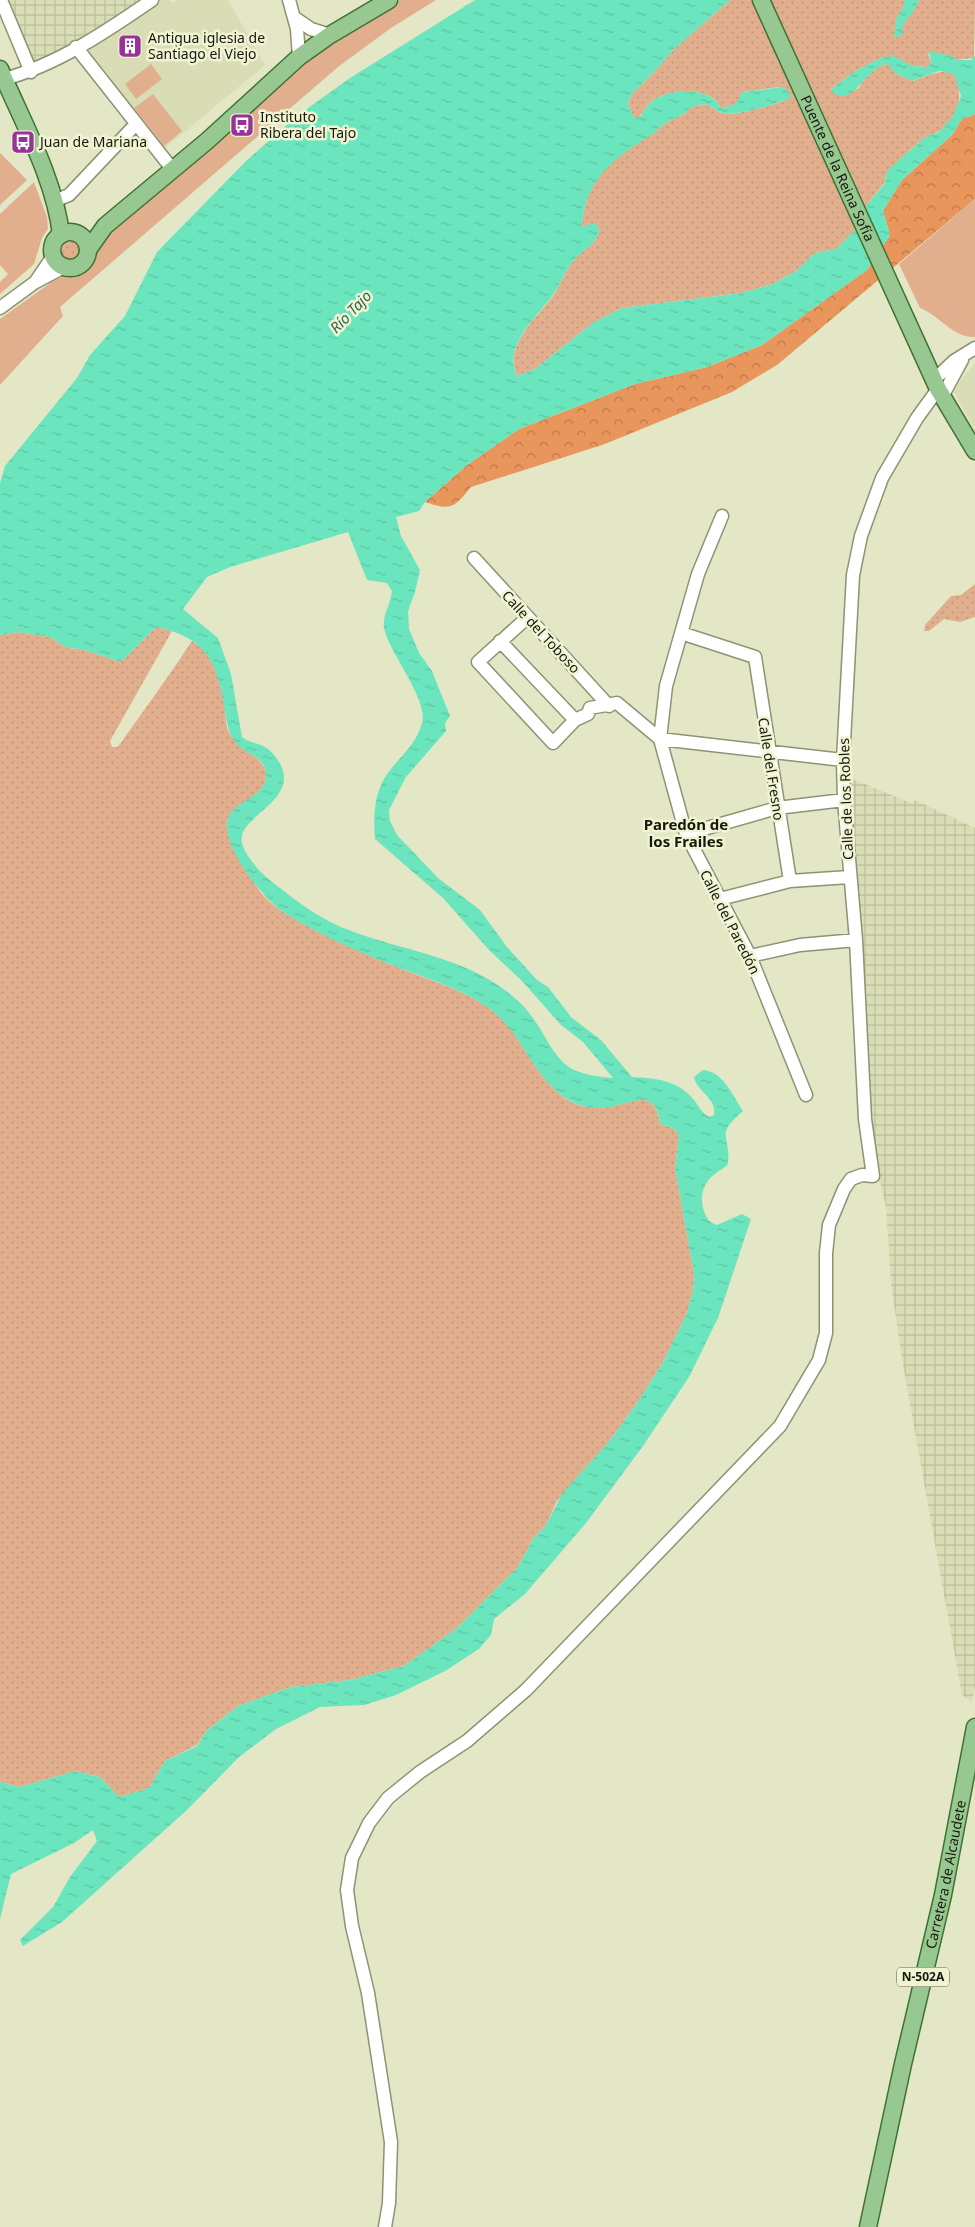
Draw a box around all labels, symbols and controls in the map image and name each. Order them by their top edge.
place label: Antigua iglesia de Santiago el Viejo [148,28,265,63]
building icon: Antigua iglesia de Santiago el Viejo [117,33,143,59]
street label: Puente de la Reina Sofía [797,92,880,244]
place label: Instituto Ribera del Tajo [260,107,356,142]
bus stop icon: Instituto Ribera del Tajo [229,112,255,138]
bus stop icon: Juan de Mariana [10,129,36,155]
place label: Juan de Mariana [38,132,147,151]
water label: Río Tajo [325,286,376,337]
street label: Calle del Toboso [498,586,585,677]
street label: Calle del Fresno [754,716,789,822]
street label: Calle de los Robles [834,737,857,860]
district label: Paredón de los Frailes [644,814,728,851]
street label: Calle del Paredón [696,866,765,977]
street label: Carretera de Alcaudete [921,1798,970,1951]
road number: N-502A [897,1968,949,1986]

